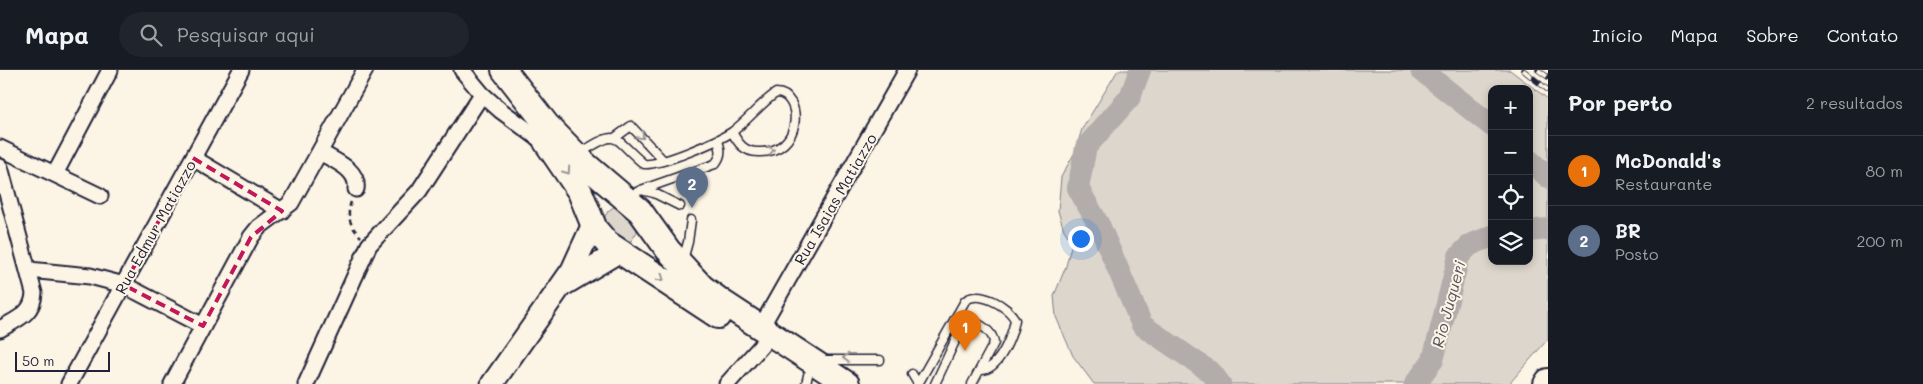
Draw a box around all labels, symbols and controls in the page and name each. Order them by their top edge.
search box [119,12,469,57]
text: Mapa [25,19,89,50]
icon: search [137,21,165,49]
text: Pesquisar aqui [177,22,315,47]
text: Início [1592,23,1642,47]
text: Mapa [1670,23,1718,47]
text: Sobre [1746,23,1799,47]
text: Contato [1827,23,1898,47]
map controls [1488,85,1533,265]
button: + [1488,85,1533,130]
text: Por perto [1568,89,1672,116]
text: 2 resultados [1806,92,1903,113]
one-way arrow [635,130,644,139]
street label: Rua Isaias Matiazzo [789,130,881,268]
button: − [1488,130,1533,175]
one-way arrow [767,145,775,156]
text: McDonald's [1615,148,1721,173]
street label: Rua Edmur Matiazzo [110,156,200,297]
text: 1 [1580,160,1588,181]
text: 80 m [1866,160,1903,181]
one-way arrow [561,165,570,175]
pin: 2 [676,167,708,208]
text: Restaurante [1615,173,1713,194]
button: locate [1488,175,1533,220]
text: BR [1615,218,1641,243]
button: layers [1488,220,1533,265]
your location [1068,226,1094,252]
text: 2 [1580,230,1588,251]
text: 200 m [1856,230,1903,251]
text: Posto [1615,243,1659,264]
water label: Rio Juqueri [1426,258,1470,350]
one-way arrow [655,272,664,281]
pin: 1 [949,310,981,351]
scale bar [15,349,110,372]
text: 50 m [22,351,54,370]
one-way arrow [842,353,850,364]

